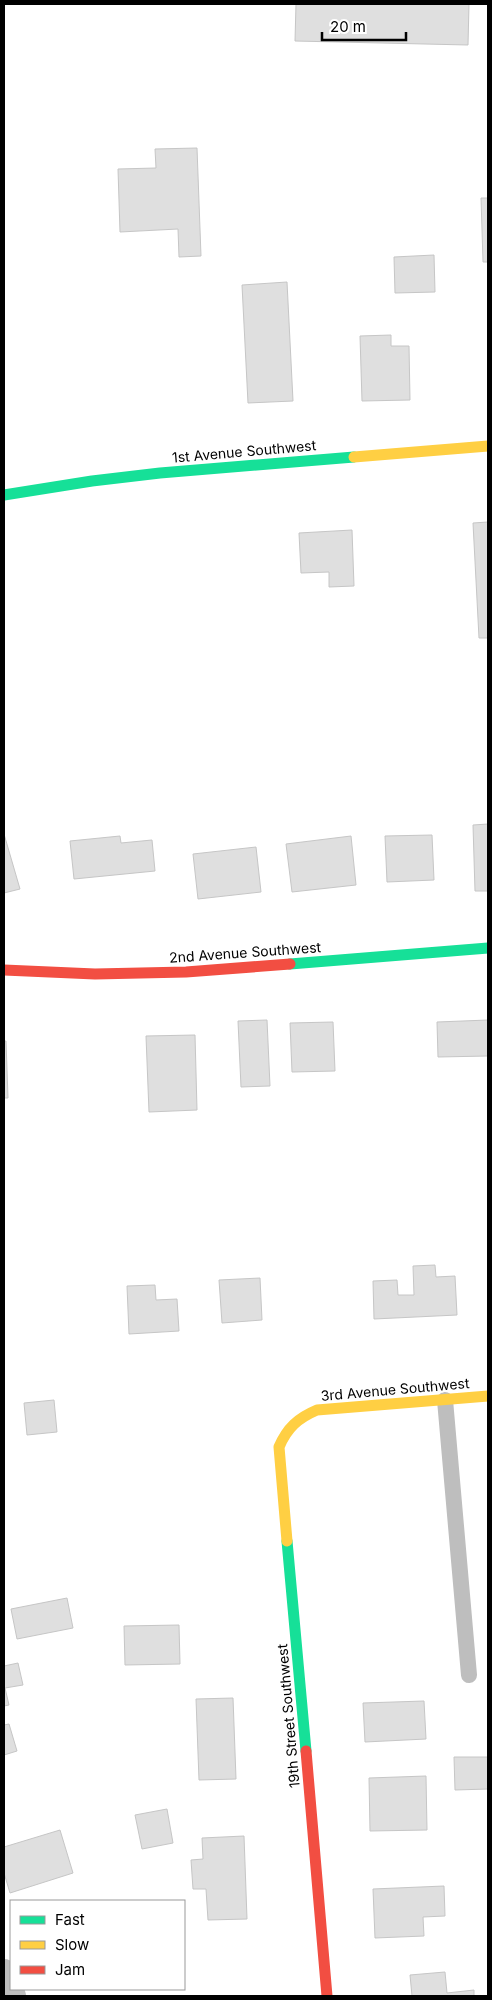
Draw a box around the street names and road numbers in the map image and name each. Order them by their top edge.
street label: 1st Avenue Southwest [171,436,317,466]
street label: 2nd Avenue Southwest [168,938,322,966]
street label: 3rd Avenue Southwest [320,1374,470,1404]
street label: 19th Street Southwest [273,1643,303,1789]

